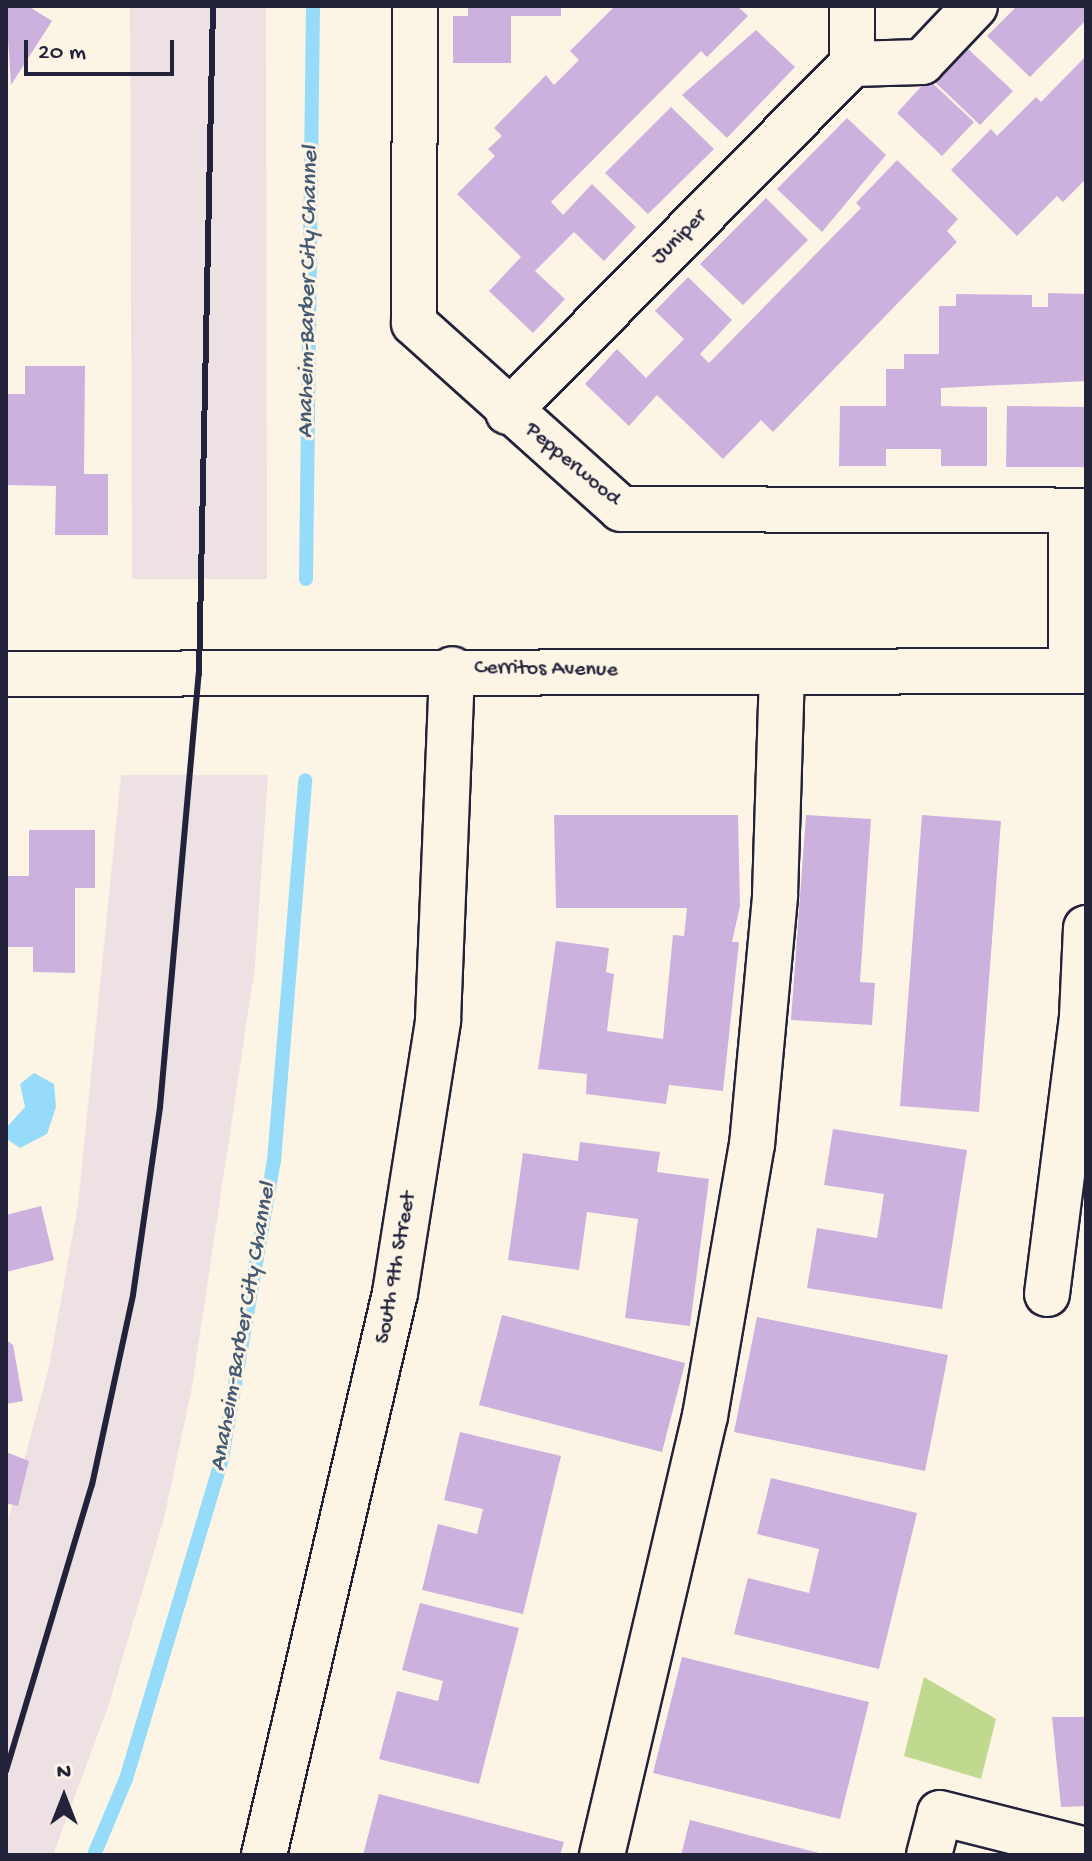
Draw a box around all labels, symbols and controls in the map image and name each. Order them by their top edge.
scale bar [28,24,178,74]
text: 20 m [38,39,86,68]
water label: Anaheim-Barber City Channel [292,146,326,438]
street label: Juniper [647,205,713,271]
street label: Pepperwood [519,417,625,513]
street label: Cerritos Avenue [474,656,618,684]
water label: Anaheim-Barber City Channel [204,1180,284,1474]
street label: South 9th Street [371,1190,423,1346]
north arrow [24,1757,104,1837]
text: N [57,1760,71,1786]

